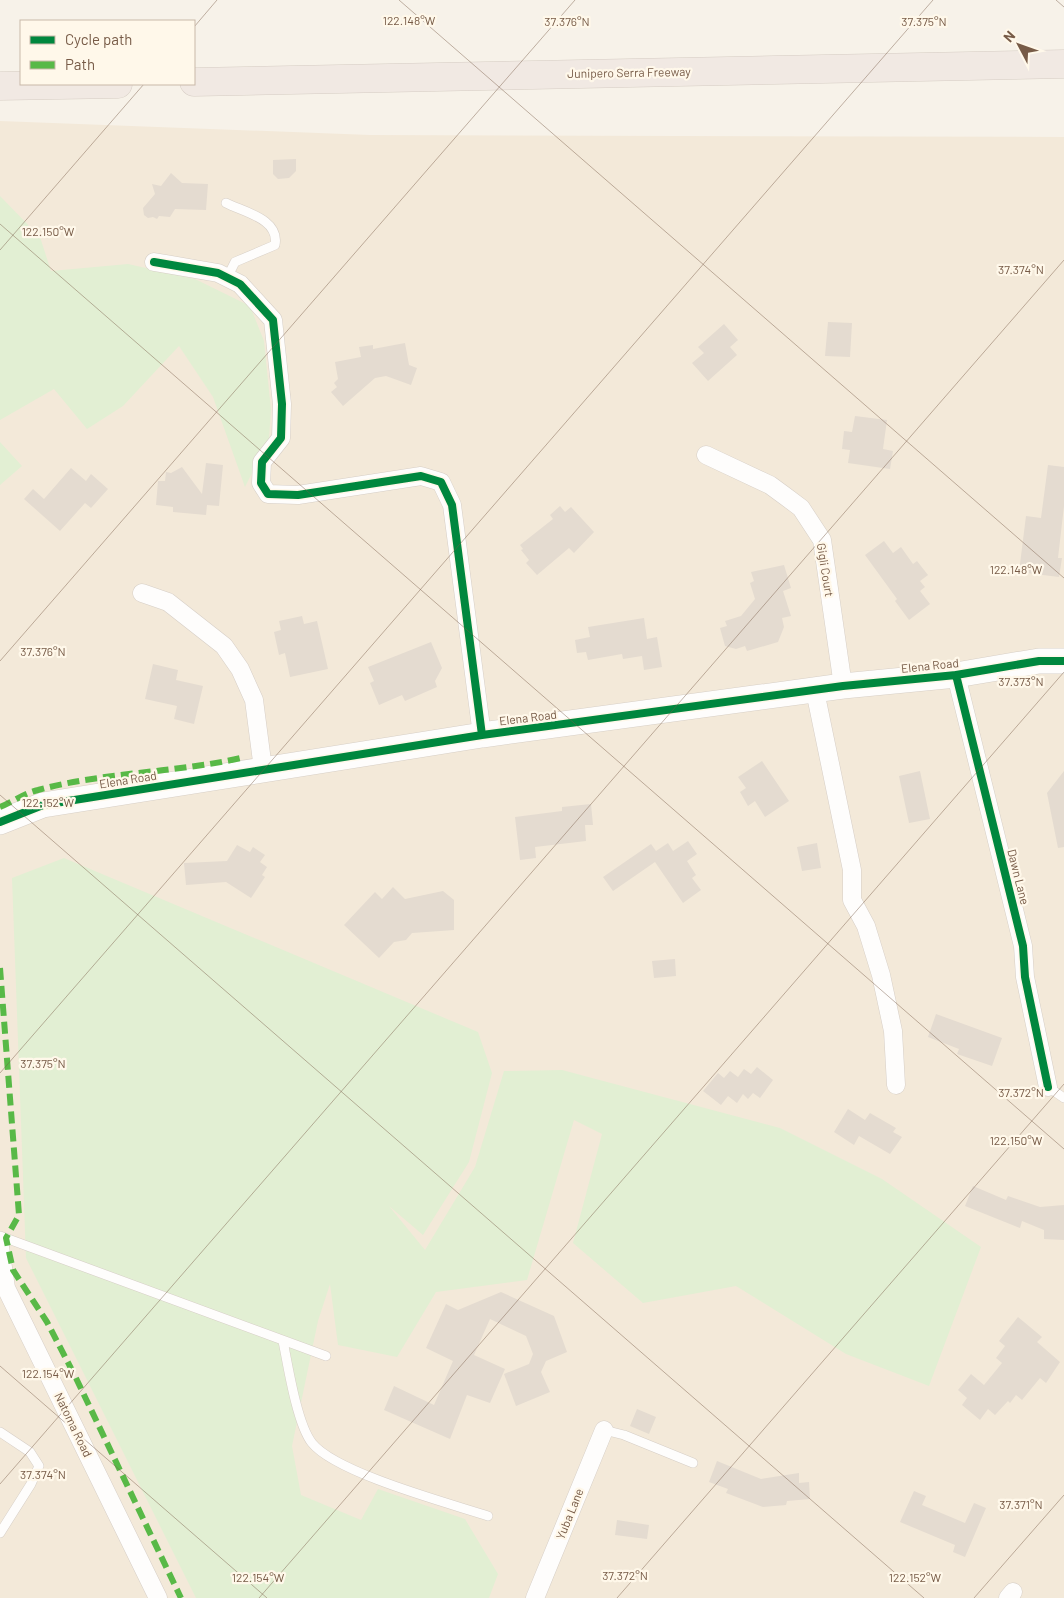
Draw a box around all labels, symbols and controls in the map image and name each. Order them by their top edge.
text: 122.148°W [383,13,436,27]
text: 37.376°N [544,14,590,28]
text: 37.375°N [901,14,947,28]
legend [20,20,195,85]
north arrow [994,20,1044,70]
text: N [999,27,1018,45]
text: Cycle path [65,30,132,48]
text: Path [65,55,95,73]
street label: Junipero Serra Freeway [567,64,691,80]
text: 122.150°W [22,224,75,238]
text: 37.374°N [998,262,1044,276]
street label: Gigli Court [815,542,837,598]
text: 122.148°W [990,562,1043,576]
text: 37.376°N [20,644,66,658]
street label: Elena Road [900,655,959,675]
text: 37.373°N [998,674,1044,688]
street label: Elena Road [498,707,557,727]
street label: Elena Road [98,768,158,790]
text: 122.152°W [22,795,75,809]
street label: Dawn Lane [1005,848,1033,906]
text: 37.375°N [20,1056,66,1070]
text: 37.372°N [998,1085,1044,1099]
text: 122.150°W [990,1133,1043,1147]
text: 122.154°W [22,1366,75,1380]
street label: Natoma Road [52,1390,96,1459]
text: 37.374°N [20,1467,66,1481]
street label: Yuba Lane [553,1486,586,1541]
text: 37.371°N [999,1497,1043,1511]
text: 37.372°N [602,1568,648,1582]
text: 122.154°W [232,1570,285,1584]
text: 122.152°W [889,1570,942,1584]

